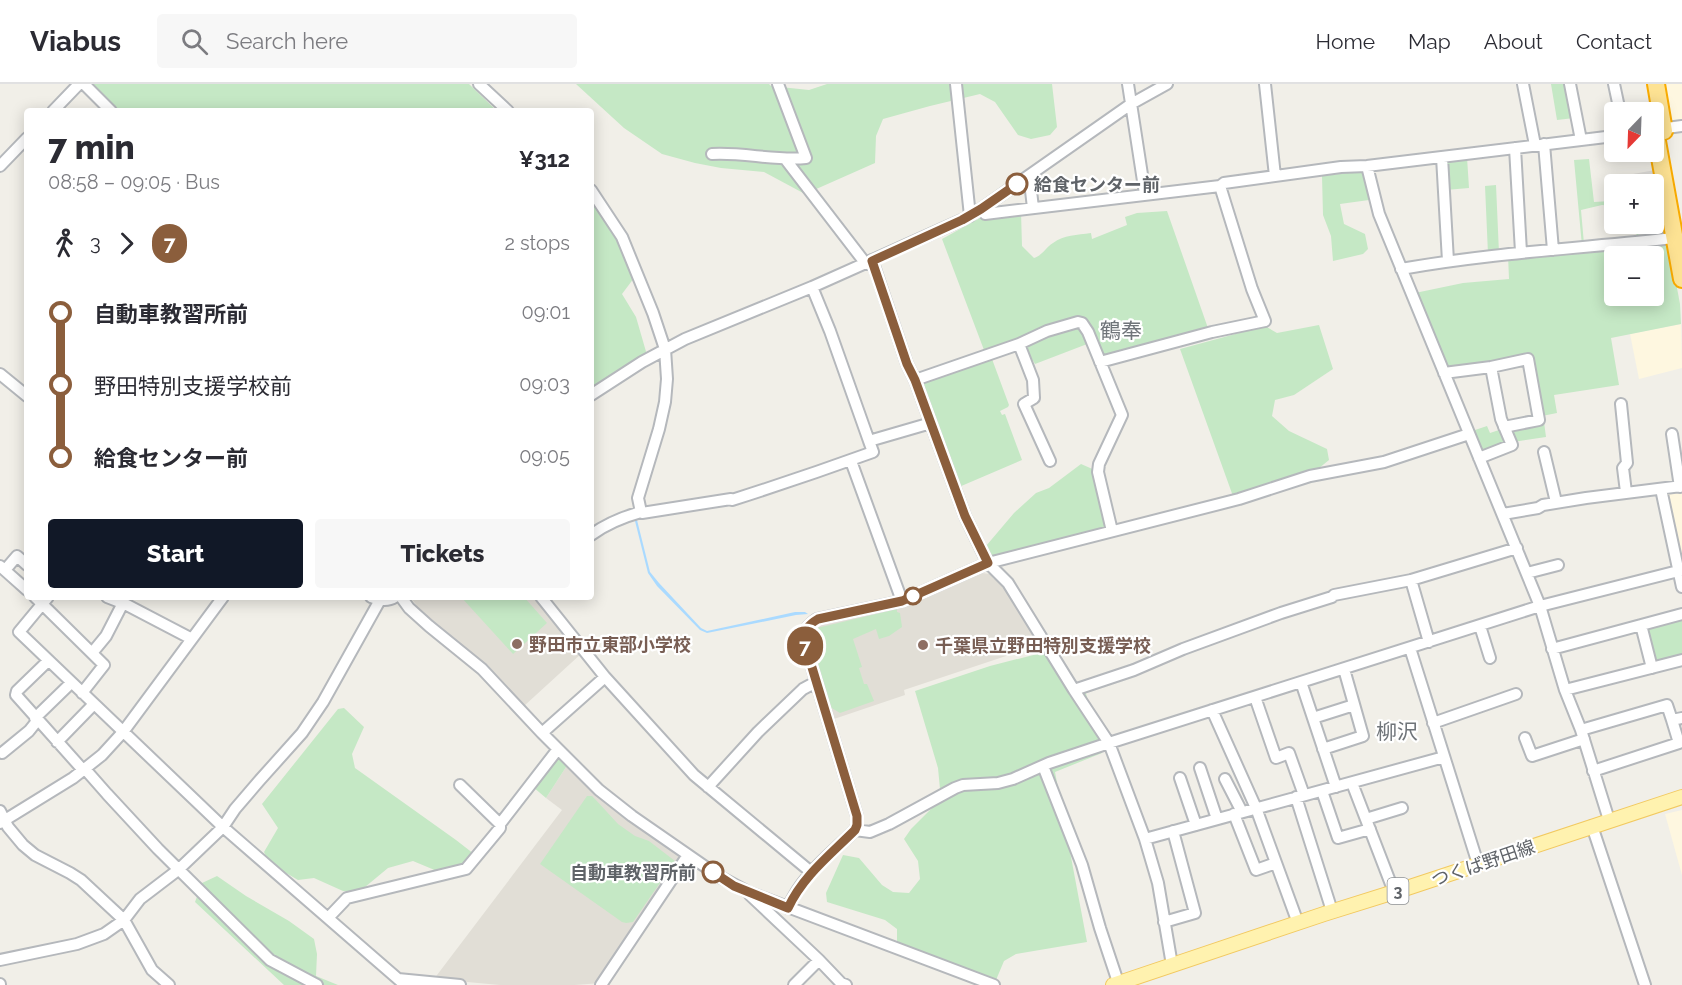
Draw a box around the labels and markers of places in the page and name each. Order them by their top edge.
marker: 給食センター前 [1006,173,1028,195]
place label: 給食センター前 [1034,174,1160,195]
unlabelled marker [904,587,922,605]
place label: 野田市立東部小学校 [529,634,691,655]
place label: 千葉県立野田特別支援学校 [935,635,1151,656]
marker: 野田市立東部小学校 [510,637,524,651]
marker: 千葉県立野田特別支援学校 [916,638,930,652]
marker: 自動車教習所前 [702,861,724,883]
place label: 自動車教習所前 [570,862,696,883]

